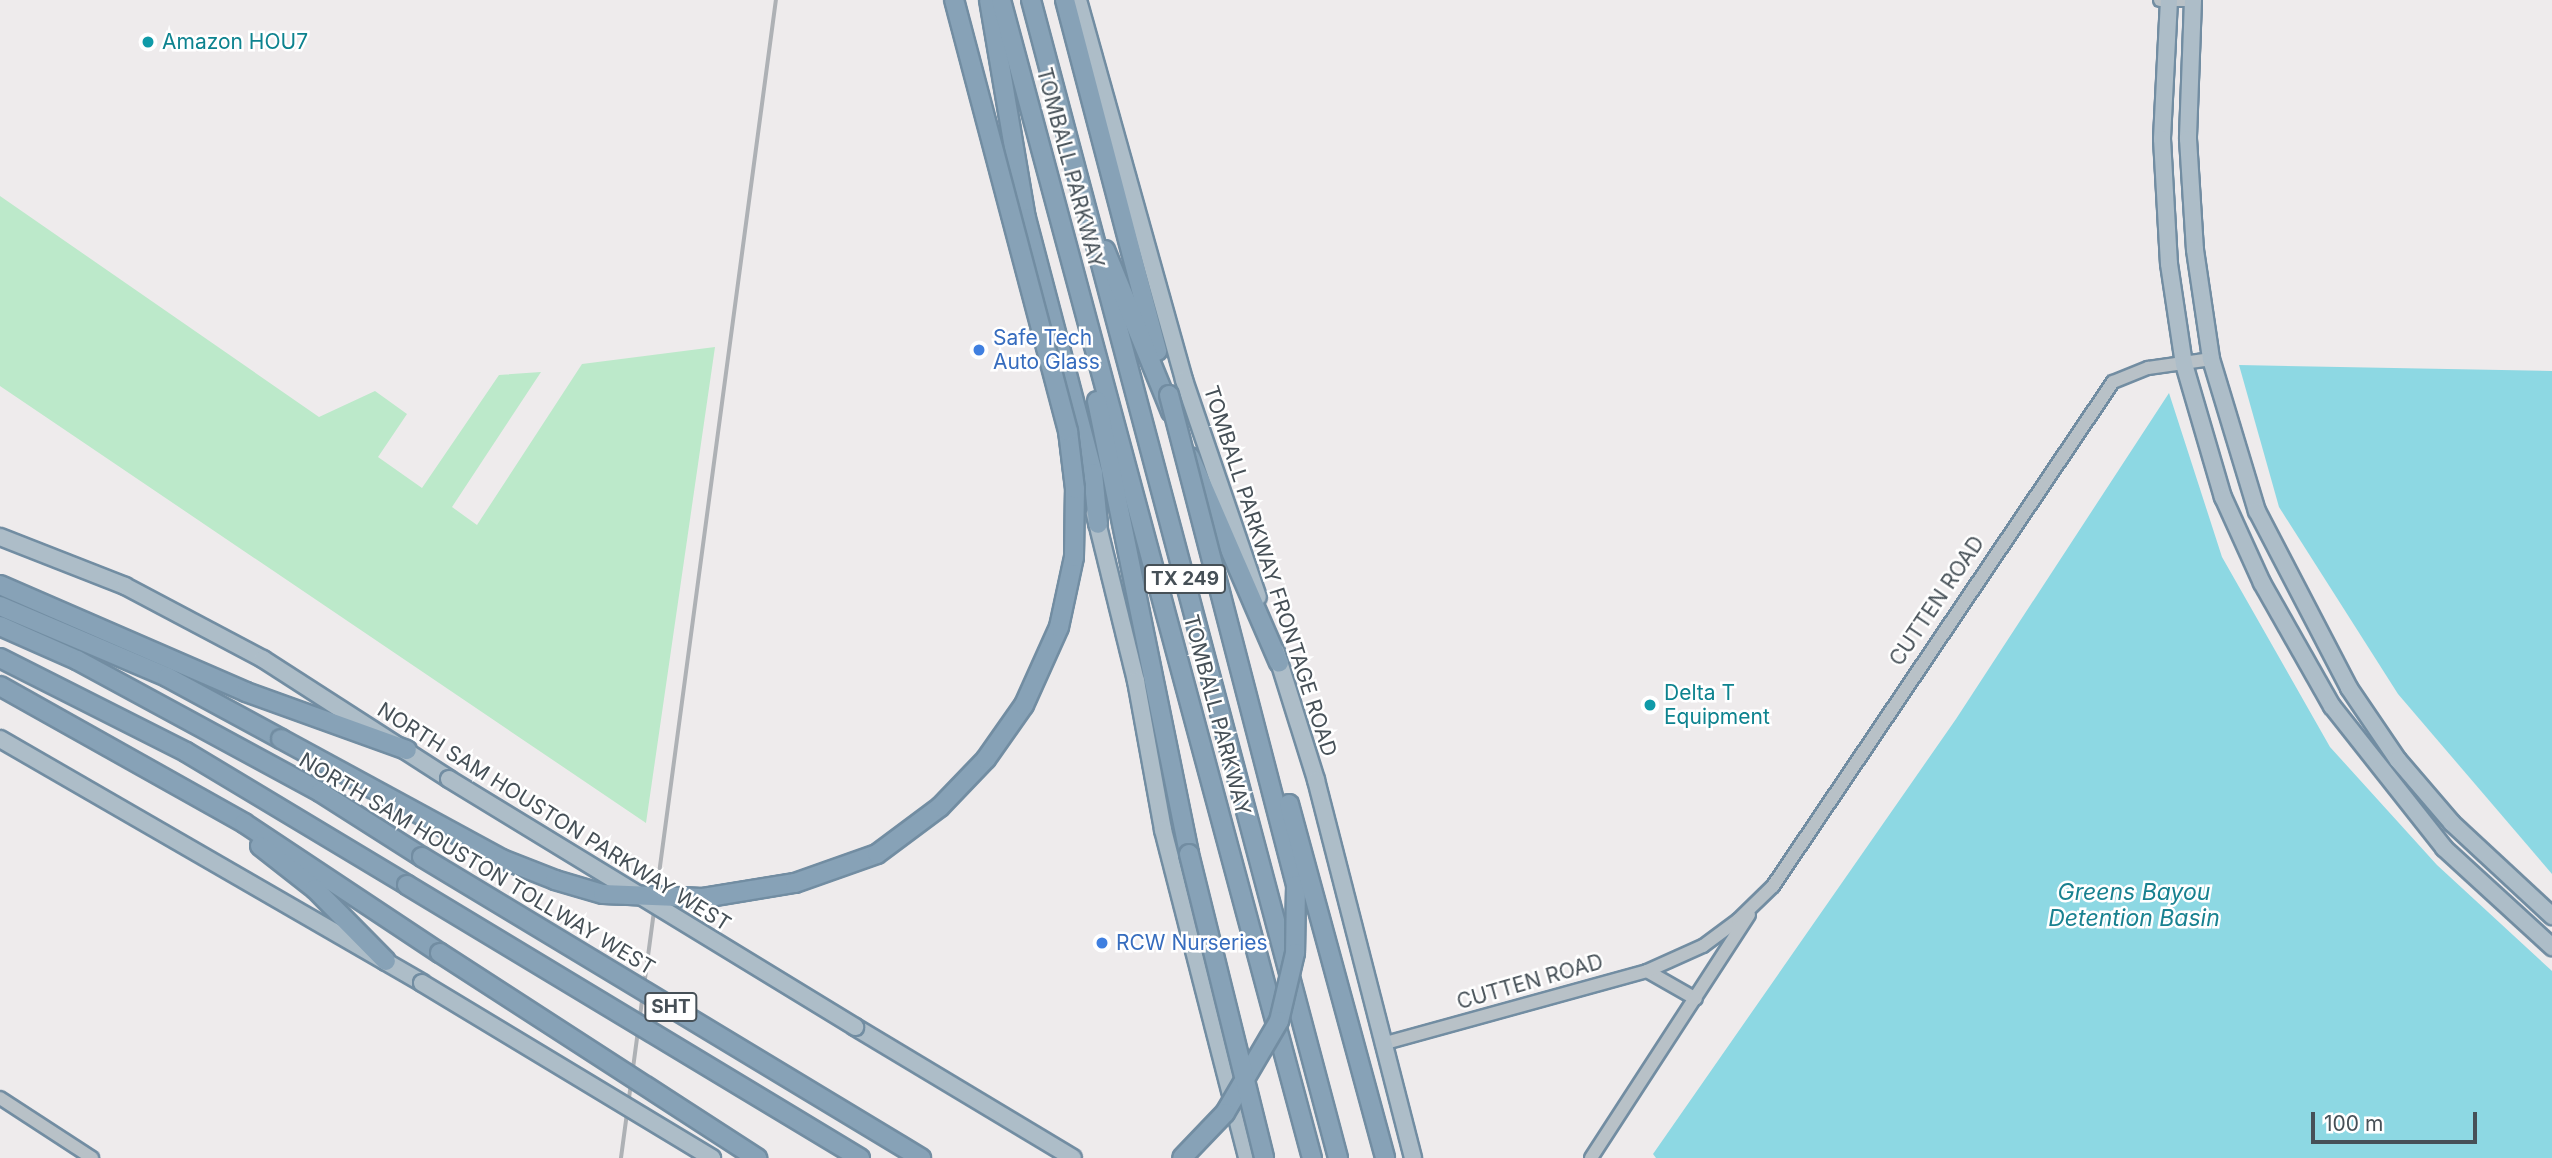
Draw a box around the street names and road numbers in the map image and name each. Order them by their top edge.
street label: TOMBALL PARKWAY [1031,65,1109,271]
street label: TOMBALL PARKWAY FRONTAGE ROAD [1198,382,1342,760]
street label: CUTTEN ROAD [1884,531,1990,671]
road number: TX 249 [1143,564,1227,594]
street label: TOMBALL PARKWAY [1178,612,1256,818]
street label: NORTH SAM HOUSTON PARKWAY WEST [373,697,735,937]
street label: NORTH SAM HOUSTON TOLLWAY WEST [295,747,659,981]
street label: CUTTEN ROAD [1454,949,1606,1015]
road number: SHT [643,992,699,1023]

